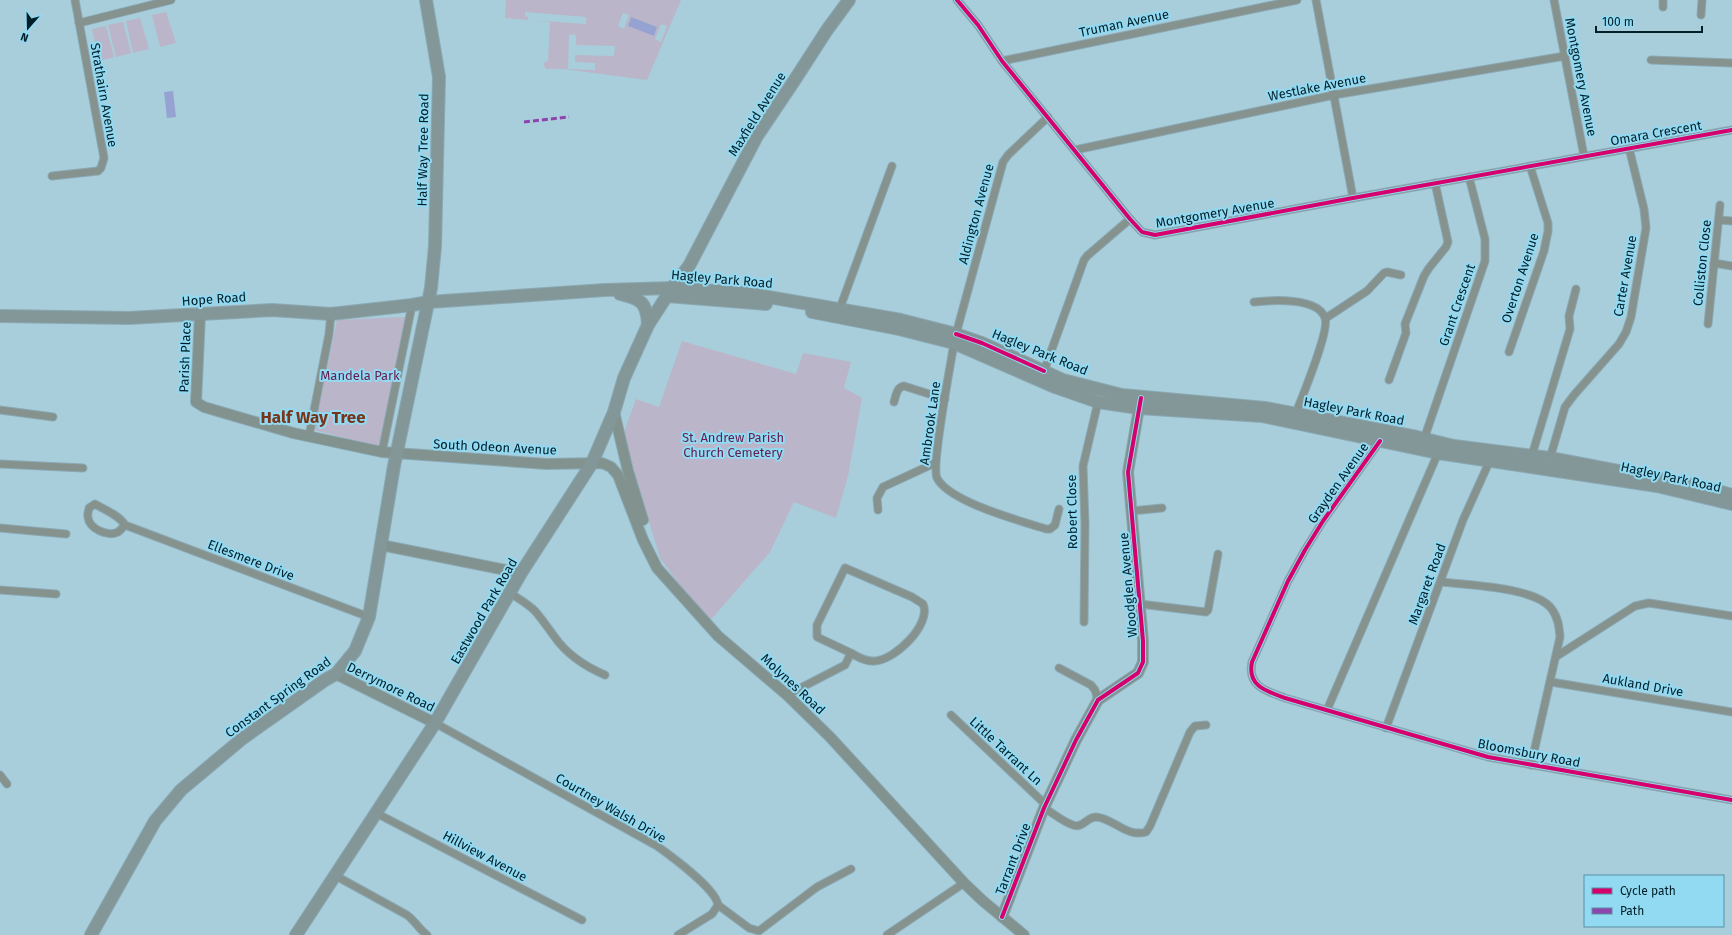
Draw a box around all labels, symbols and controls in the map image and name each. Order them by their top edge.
street label: Truman Avenue [1078,6,1170,40]
north arrow [8,8,48,48]
scale bar [1596,8,1702,34]
text: 100 m [1602,15,1634,29]
street label: Montgomery Avenue [1562,17,1600,137]
text: N [19,30,30,44]
street label: Strathairn Avenue [87,42,121,148]
street label: Maxfield Avenue [725,69,789,159]
street label: Westlake Avenue [1267,70,1367,104]
street label: Half Way Tree Road [415,93,431,207]
street label: Omara Crescent [1609,118,1703,148]
street label: Aldington Avenue [955,162,997,266]
street label: Montgomery Avenue [1155,195,1275,231]
street label: Colliston Close [1690,219,1714,307]
street label: Overton Avenue [1498,231,1542,325]
street label: Carter Avenue [1610,234,1640,318]
street label: Grant Crescent [1436,262,1478,348]
street label: Hagley Park Road [670,267,774,291]
street label: Hope Road [181,289,247,309]
street label: Parish Place [176,321,194,393]
street label: Hagley Park Road [990,326,1090,378]
park label: Mandela Park [320,368,400,383]
street label: Ambrook Lane [917,380,943,466]
street label: Hagley Park Road [1302,394,1406,428]
district label: Half Way Tree [260,407,366,428]
park label: St. Andrew Parish Church Cemetery [682,430,784,460]
street label: South Odeon Avenue [433,436,557,458]
street label: Grayden Avenue [1305,440,1371,526]
street label: Hagley Park Road [1619,459,1723,495]
street label: Robert Close [1064,474,1080,550]
street label: Woodglen Avenue [1116,532,1140,638]
street label: Ellesmere Drive [206,537,296,583]
street label: Margaret Road [1405,541,1449,627]
street label: Eastwood Park Road [448,556,520,666]
street label: Molynes Road [758,651,828,717]
street label: Constant Spring Road [222,654,334,740]
street label: Derrymore Road [345,659,437,715]
street label: Aukland Drive [1601,671,1685,699]
street label: Little Tarrant Ln [967,714,1045,788]
street label: Bloomsbury Road [1476,736,1582,770]
street label: Courtney Walsh Drive [553,770,669,846]
street label: Tarrant Drive [992,821,1034,897]
street label: Hillview Avenue [440,828,530,884]
legend [1584,875,1724,927]
text: Cycle path [1620,884,1676,898]
text: Path [1620,904,1644,918]

